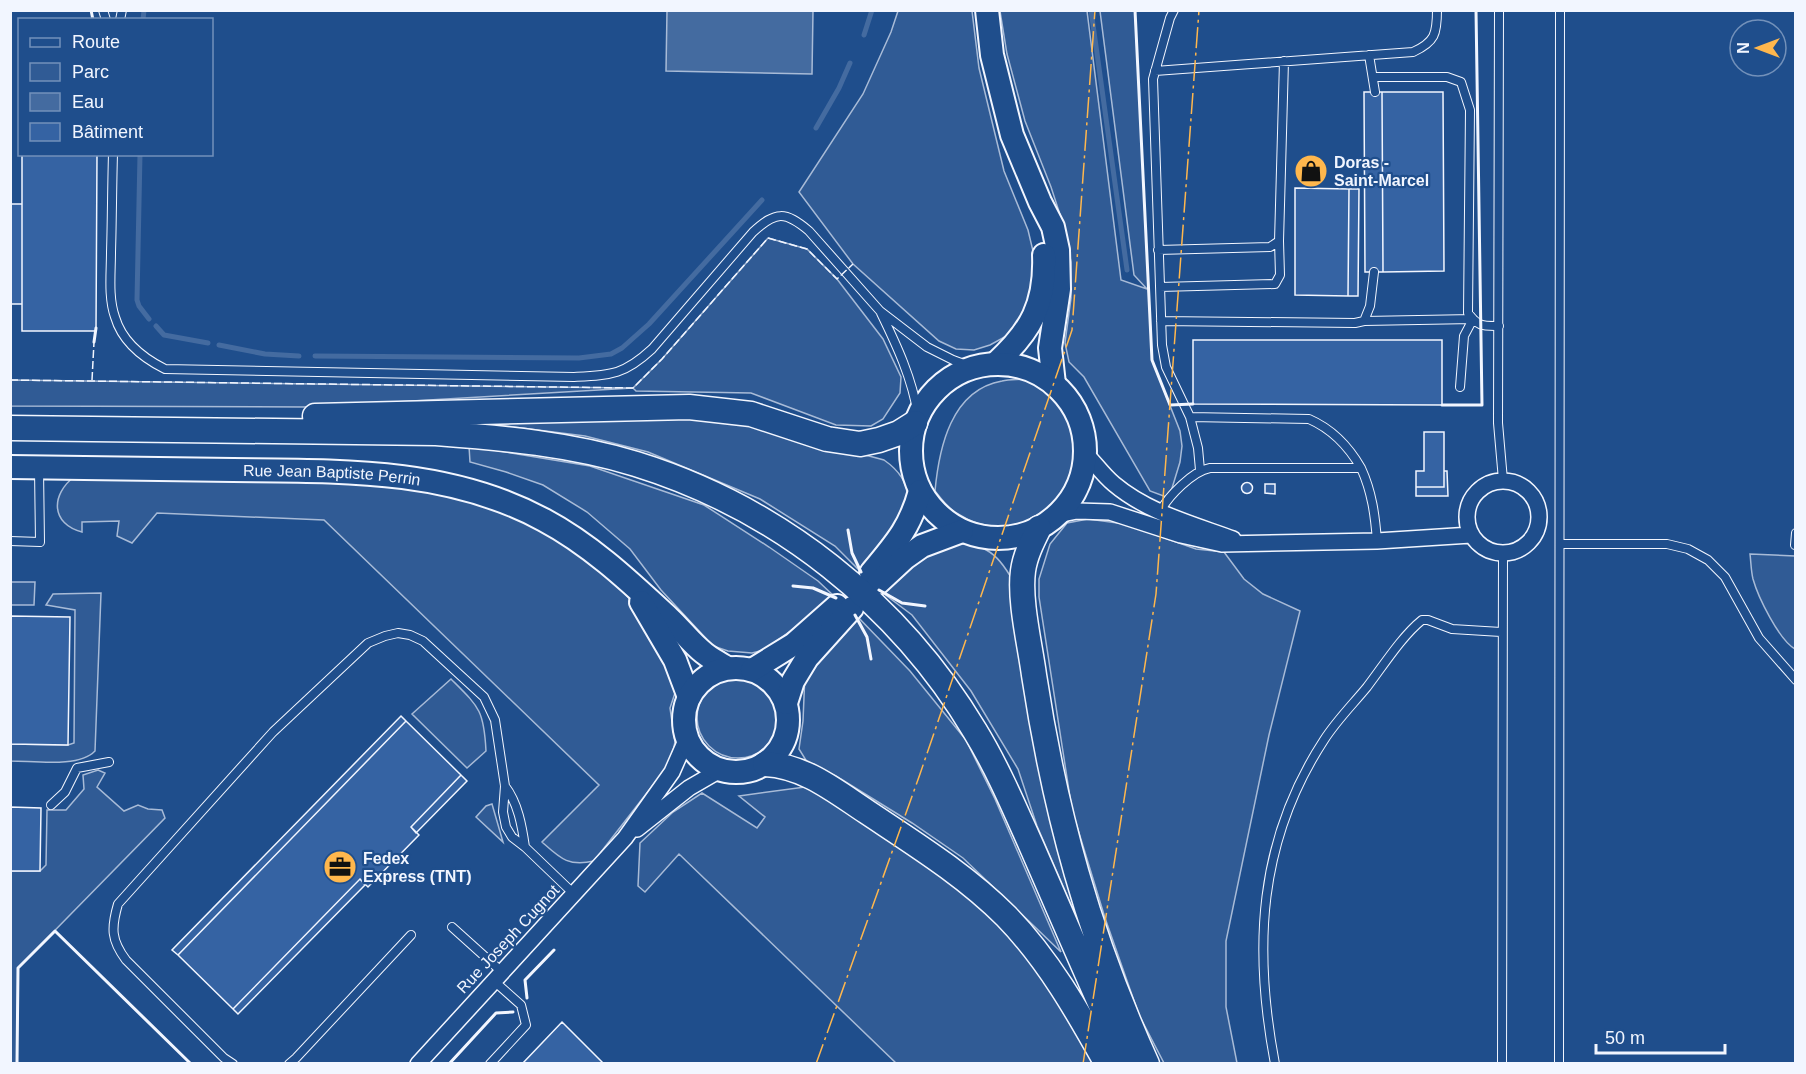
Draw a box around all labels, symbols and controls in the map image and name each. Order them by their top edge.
legend [18,18,213,156]
north arrow [1728,18,1788,78]
text: Route [72,32,120,52]
text: N [1735,42,1752,54]
text: Parc [72,62,109,82]
text: Eau [72,92,104,112]
text: Bâtiment [72,122,143,142]
shop icon: Doras - Saint-Marcel [1293,153,1329,189]
place label: Doras - Saint-Marcel [1334,154,1429,189]
street label: Rue Jean Baptiste Perrin [243,462,422,488]
office icon: Fedex Express (TNT) [322,849,358,885]
place label: Fedex Express (TNT) [363,850,471,885]
street label: Rue Joseph Cugnot [454,881,563,997]
scale bar [1596,1017,1725,1055]
text: 50 m [1605,1028,1645,1048]

